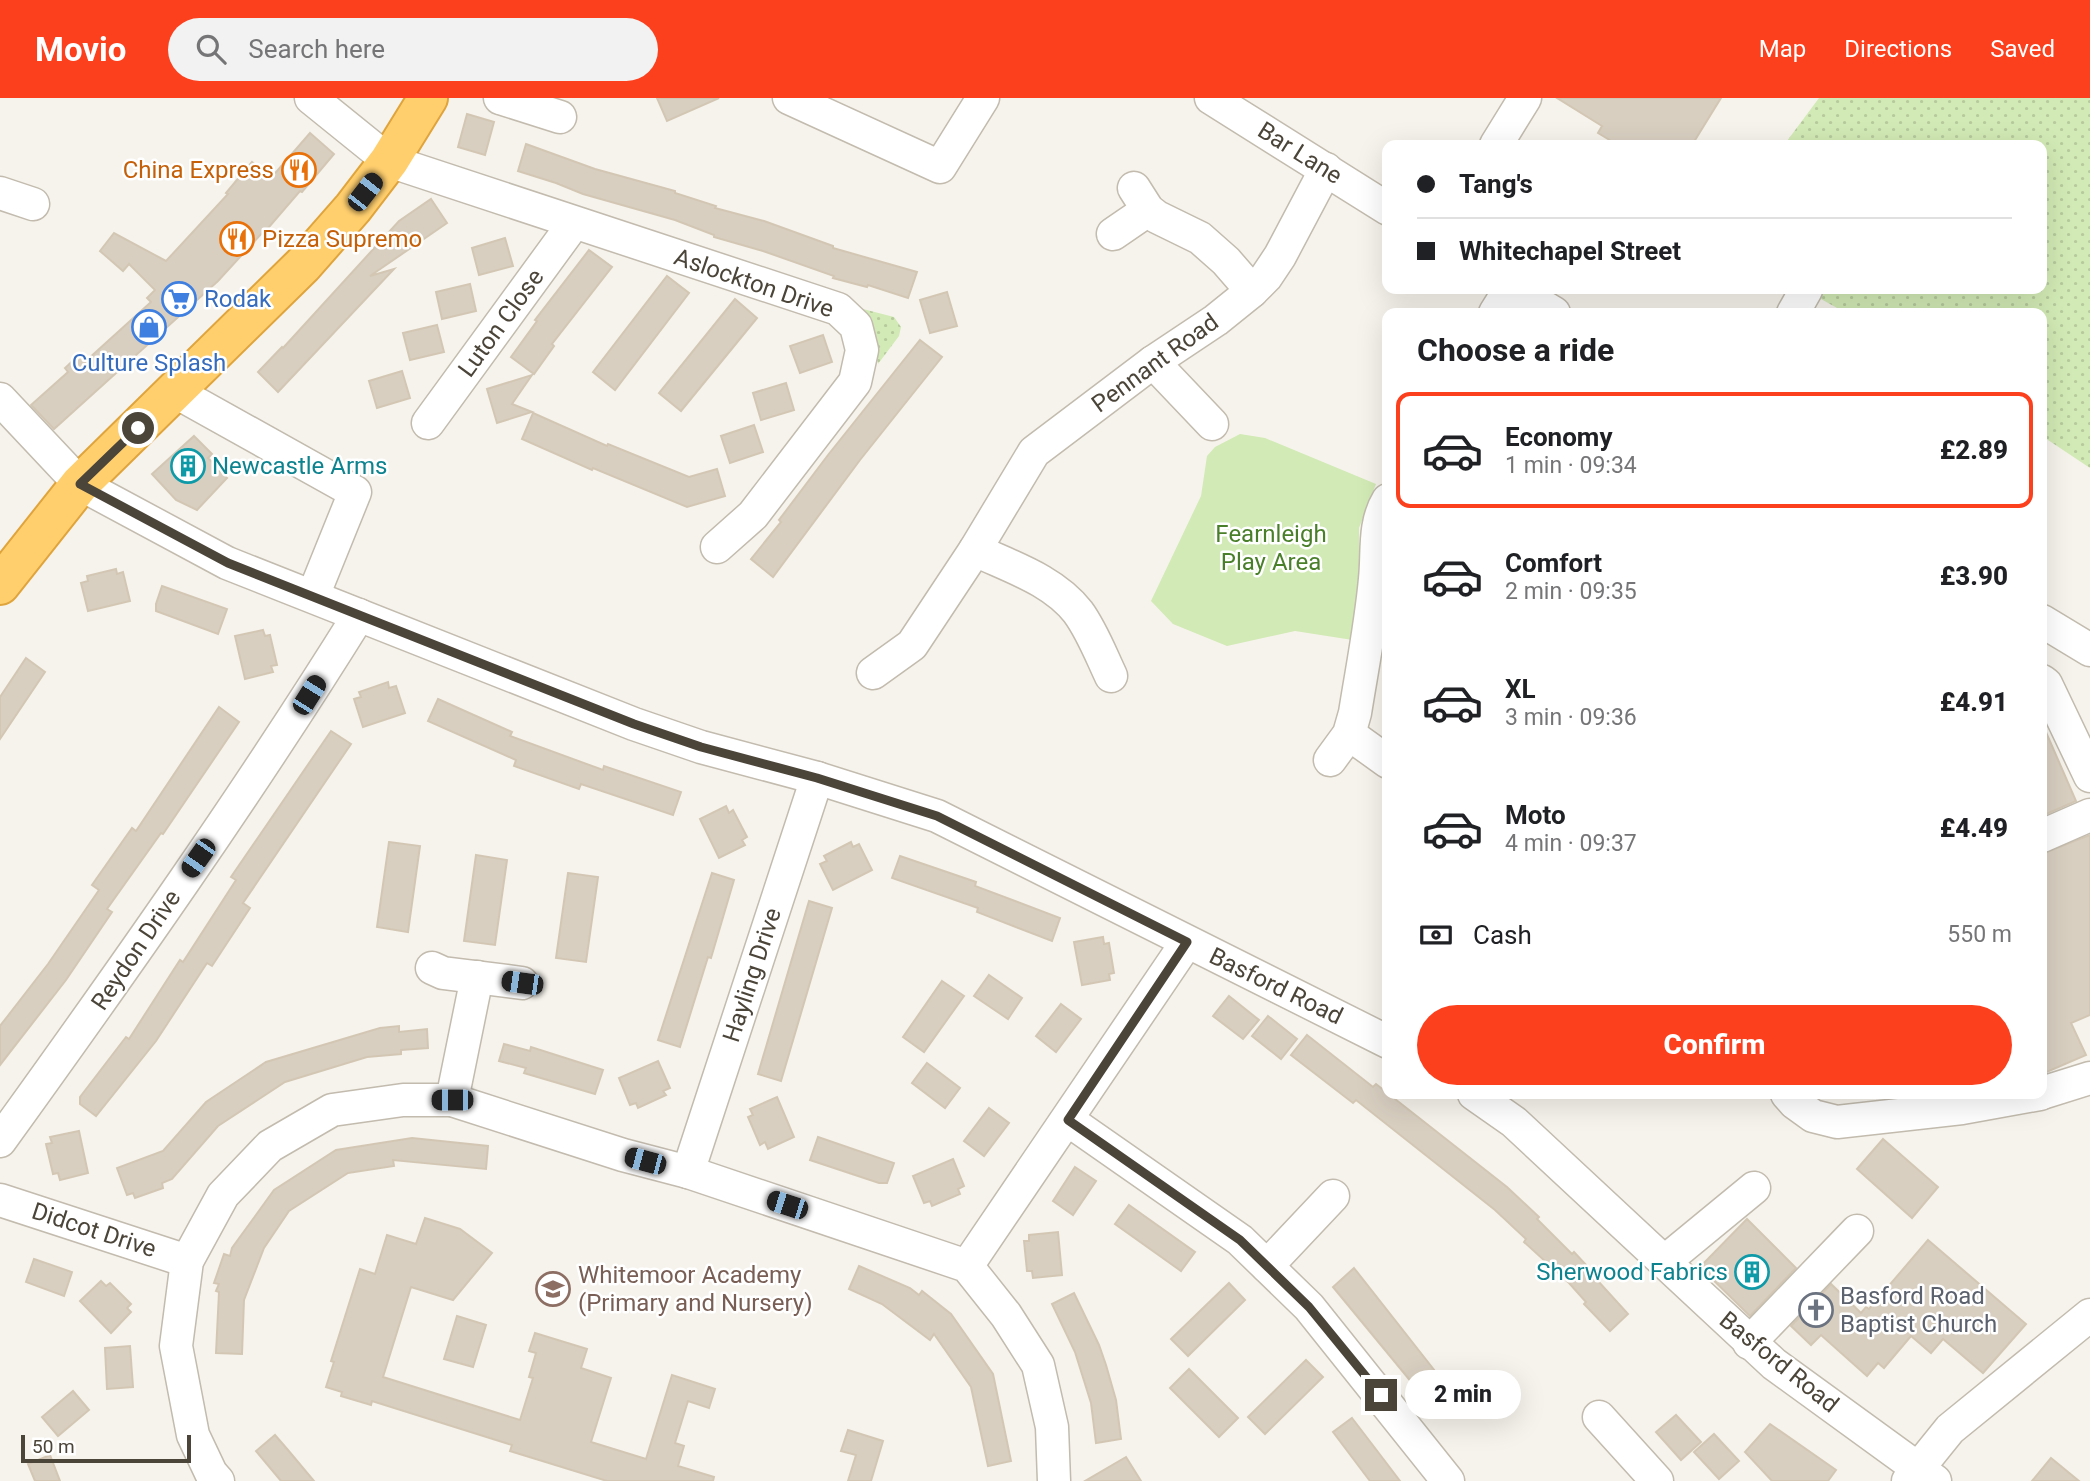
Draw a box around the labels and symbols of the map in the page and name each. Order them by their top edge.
street label: Bar Lane [1253,116,1347,190]
restaurant icon: China Express [280,151,318,189]
place label: China Express [123,156,274,184]
car [344,169,387,215]
restaurant icon: Pizza Supremo [218,220,256,258]
place label: Pizza Supremo [262,225,422,253]
street label: Aslockton Drive [671,243,837,323]
street label: Luton Close [453,264,549,382]
supermarket icon: Rodak [160,280,198,318]
place label: Rodak [204,285,272,313]
shop icon: Culture Splash [130,308,168,346]
street label: Pennant Road [1086,308,1224,418]
place label: Culture Splash [72,349,226,377]
route start [122,412,154,444]
building icon: Newcastle Arms [169,447,207,485]
place label: Newcastle Arms [212,452,387,480]
park label: Fearnleigh Play Area [1215,520,1327,576]
car [289,672,330,718]
car [178,835,219,881]
street label: Reydon Drive [86,885,186,1015]
street label: Hayling Drive [717,904,787,1046]
street label: Basford Road [1205,942,1347,1030]
car [500,970,545,996]
car [432,1090,474,1111]
car [622,1145,669,1177]
car [764,1189,811,1221]
street label: Didcot Drive [28,1197,160,1263]
building icon: Sherwood Fabrics [1733,1253,1771,1291]
place label: Sherwood Fabrics [1536,1258,1728,1286]
place label: Whitemoor Academy (Primary and Nursery) [578,1261,813,1317]
school or university icon: Whitemoor Academy (Primary and Nursery) [534,1270,572,1308]
place label: Basford Road Baptist Church [1840,1282,1997,1338]
church icon: Basford Road Baptist Church [1797,1291,1835,1329]
street label: Basford Road [1714,1306,1844,1418]
callout: 2 min [1406,1370,1521,1420]
route end [1365,1379,1397,1411]
scale bar [21,1432,191,1464]

